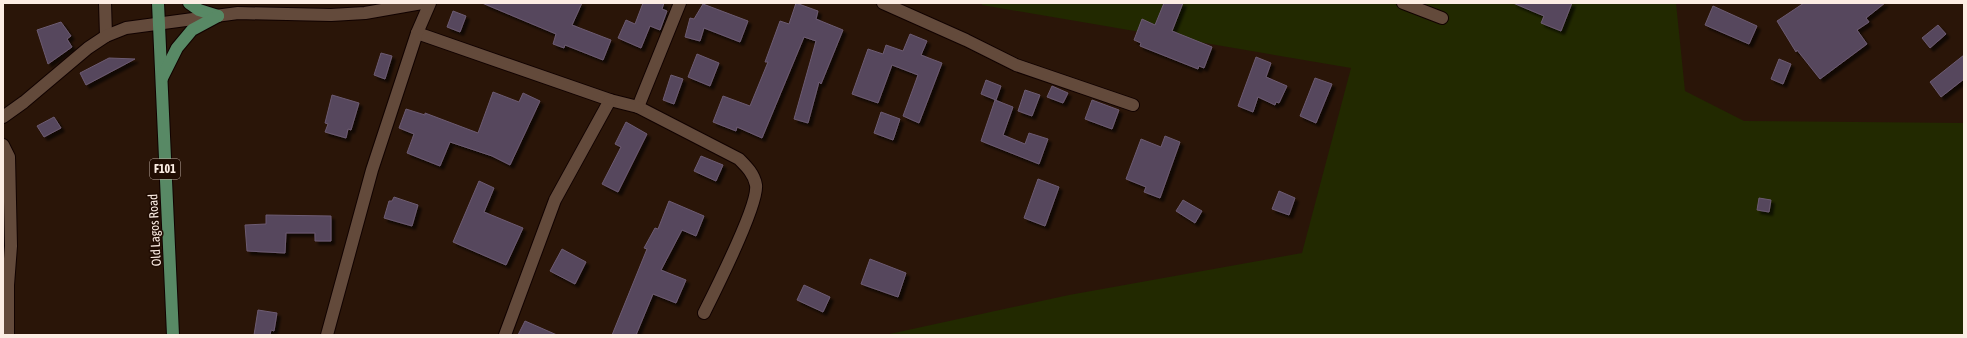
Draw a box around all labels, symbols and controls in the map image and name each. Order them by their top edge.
road number: F101 [150,159,180,179]
street label: Old Lagos Road [145,193,164,267]

